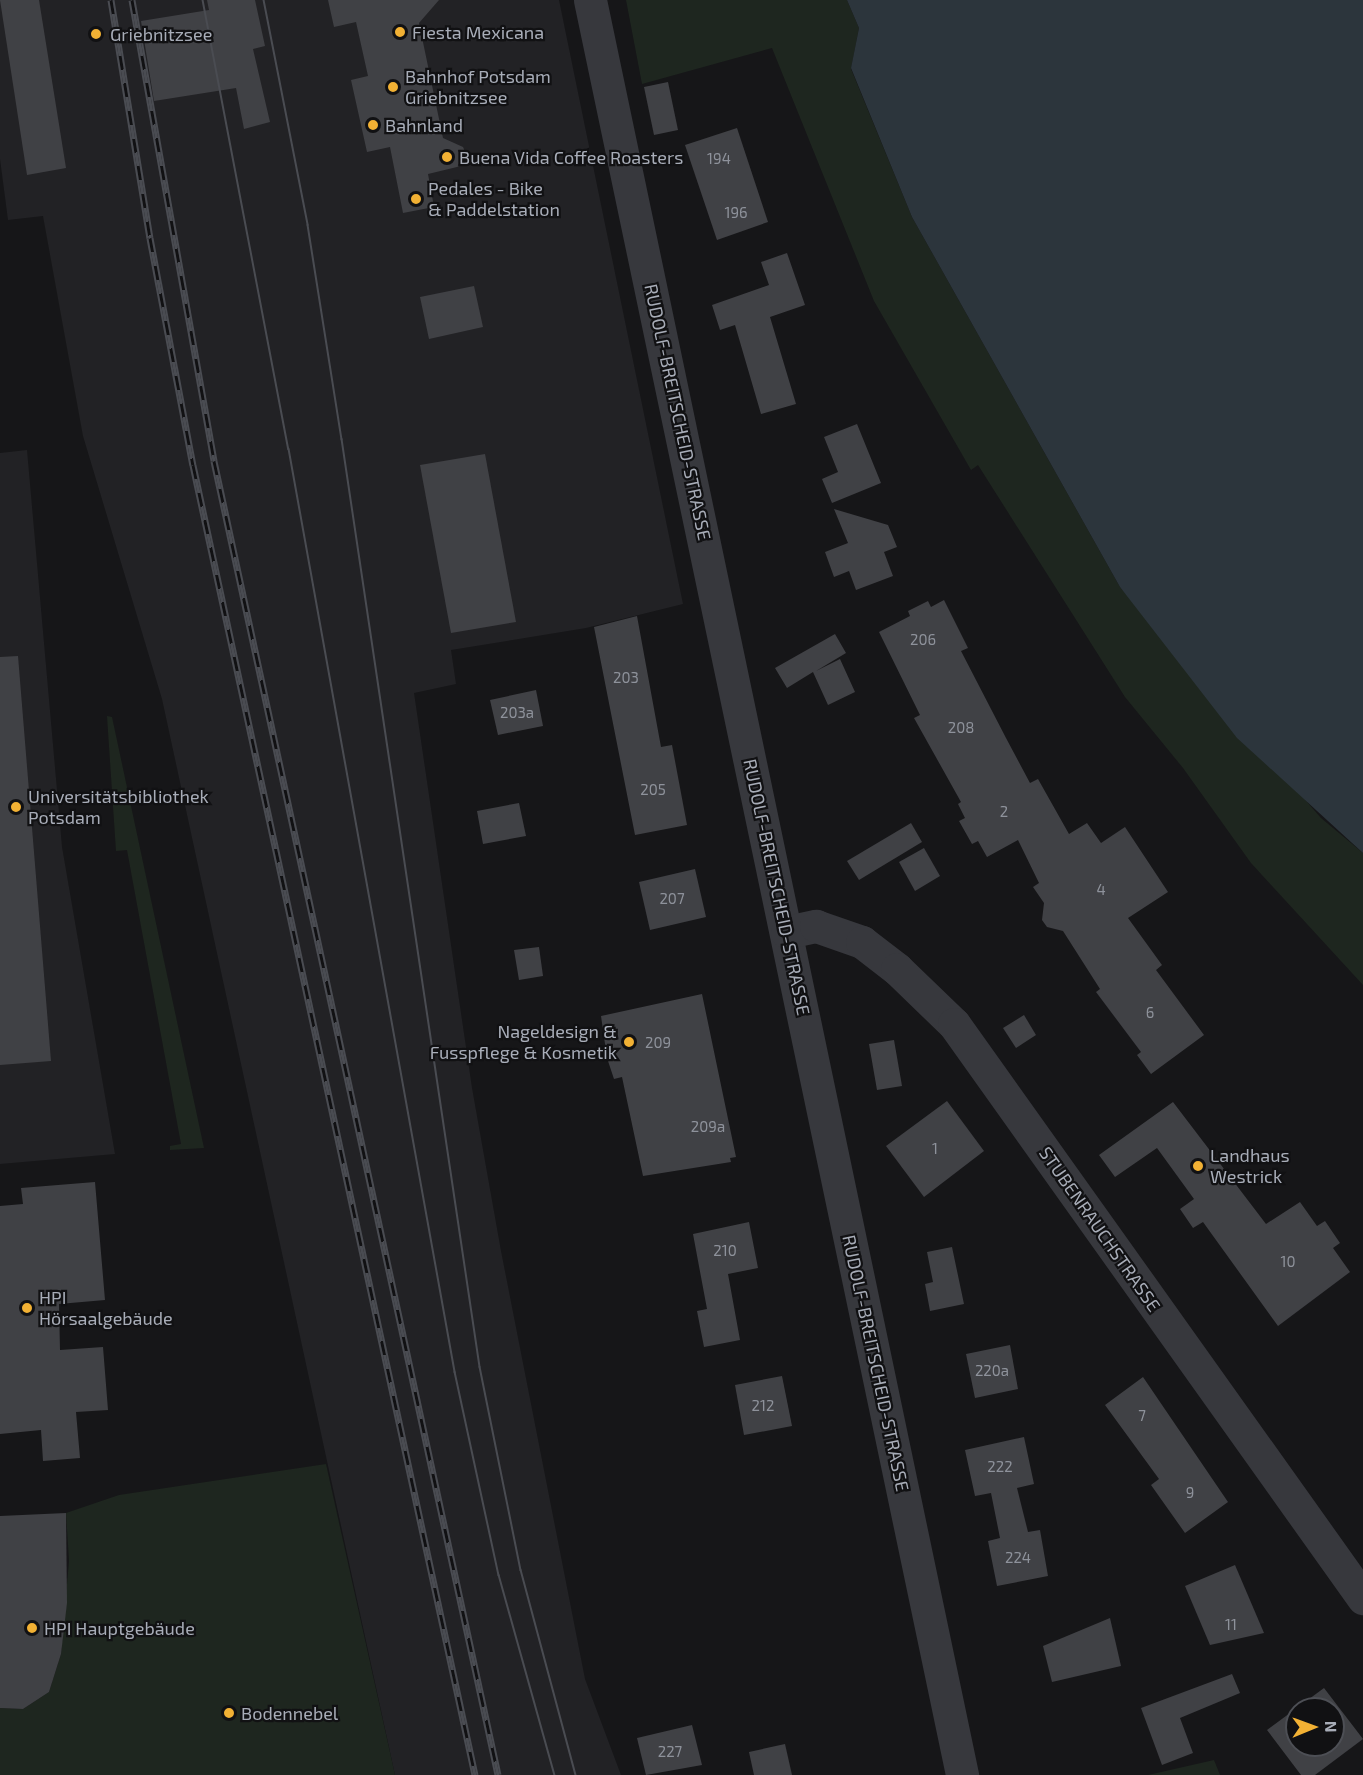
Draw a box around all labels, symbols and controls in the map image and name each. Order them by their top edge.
place label: Fiesta Mexicana [412,21,544,43]
place label: Griebnitzsee [110,23,212,45]
marker: Griebnitzsee [87,25,105,43]
marker: Fiesta Mexicana [393,25,407,39]
place label: Bahnhof Potsdam Griebnitzsee [405,66,551,109]
marker: Bahnhof Potsdam Griebnitzsee [386,80,400,94]
place label: Bahnland [385,114,463,136]
marker: Bahnland [366,118,380,132]
place label: Buena Vida Coffee Roasters [459,146,684,168]
marker: Buena Vida Coffee Roasters [440,150,454,164]
house number: 194 [707,150,731,168]
place label: Pedales - Bike & Paddelstation [428,178,560,220]
marker: Pedales - Bike & Paddelstation [409,192,423,206]
house number: 196 [724,204,748,222]
street label: RUDOLF-BREITSCHEID-STRASSE [640,282,716,542]
house number: 206 [910,631,936,649]
house number: 203 [613,669,639,687]
house number: 203a [500,704,534,722]
house number: 208 [948,719,974,737]
street label: RUDOLF-BREITSCHEID-STRASSE [739,757,815,1017]
house number: 205 [640,781,666,799]
place label: Universitätsbibliothek Potsdam [28,786,209,828]
marker: Universitätsbibliothek Potsdam [9,800,23,814]
house number: 2 [1000,803,1008,821]
house number: 4 [1096,881,1106,899]
house number: 207 [659,890,685,908]
house number: 6 [1146,1004,1154,1022]
place label: Nageldesign & Fusspflege & Kosmetik [430,1021,617,1064]
house number: 209 [645,1034,671,1052]
marker: Nageldesign & Fusspflege & Kosmetik [622,1035,636,1049]
house number: 209a [691,1118,725,1136]
house number: 1 [932,1140,938,1158]
street label: STUBENRAUCHSTRASSE [1035,1142,1165,1316]
place label: Landhaus Westrick [1210,1145,1290,1188]
marker: Landhaus Westrick [1191,1159,1205,1173]
street label: RUDOLF-BREITSCHEID-STRASSE [838,1233,914,1493]
house number: 210 [713,1242,737,1260]
house number: 10 [1280,1253,1296,1271]
place label: HPI Hörsaalgebäude [39,1287,173,1330]
marker: HPI Hörsaalgebäude [20,1301,34,1315]
house number: 220a [975,1362,1009,1380]
house number: 212 [752,1397,774,1415]
house number: 7 [1138,1407,1146,1425]
house number: 222 [987,1458,1013,1476]
house number: 9 [1186,1484,1194,1502]
house number: 224 [1005,1549,1031,1567]
house number: 11 [1225,1616,1237,1634]
place label: HPI Hauptgebäude [44,1617,195,1639]
marker: HPI Hauptgebäude [25,1621,39,1635]
north arrow [1285,1697,1345,1757]
place label: Bodennebel [241,1702,338,1724]
marker: Bodennebel [222,1706,236,1720]
text: N [1322,1721,1341,1733]
house number: 227 [658,1743,682,1761]

